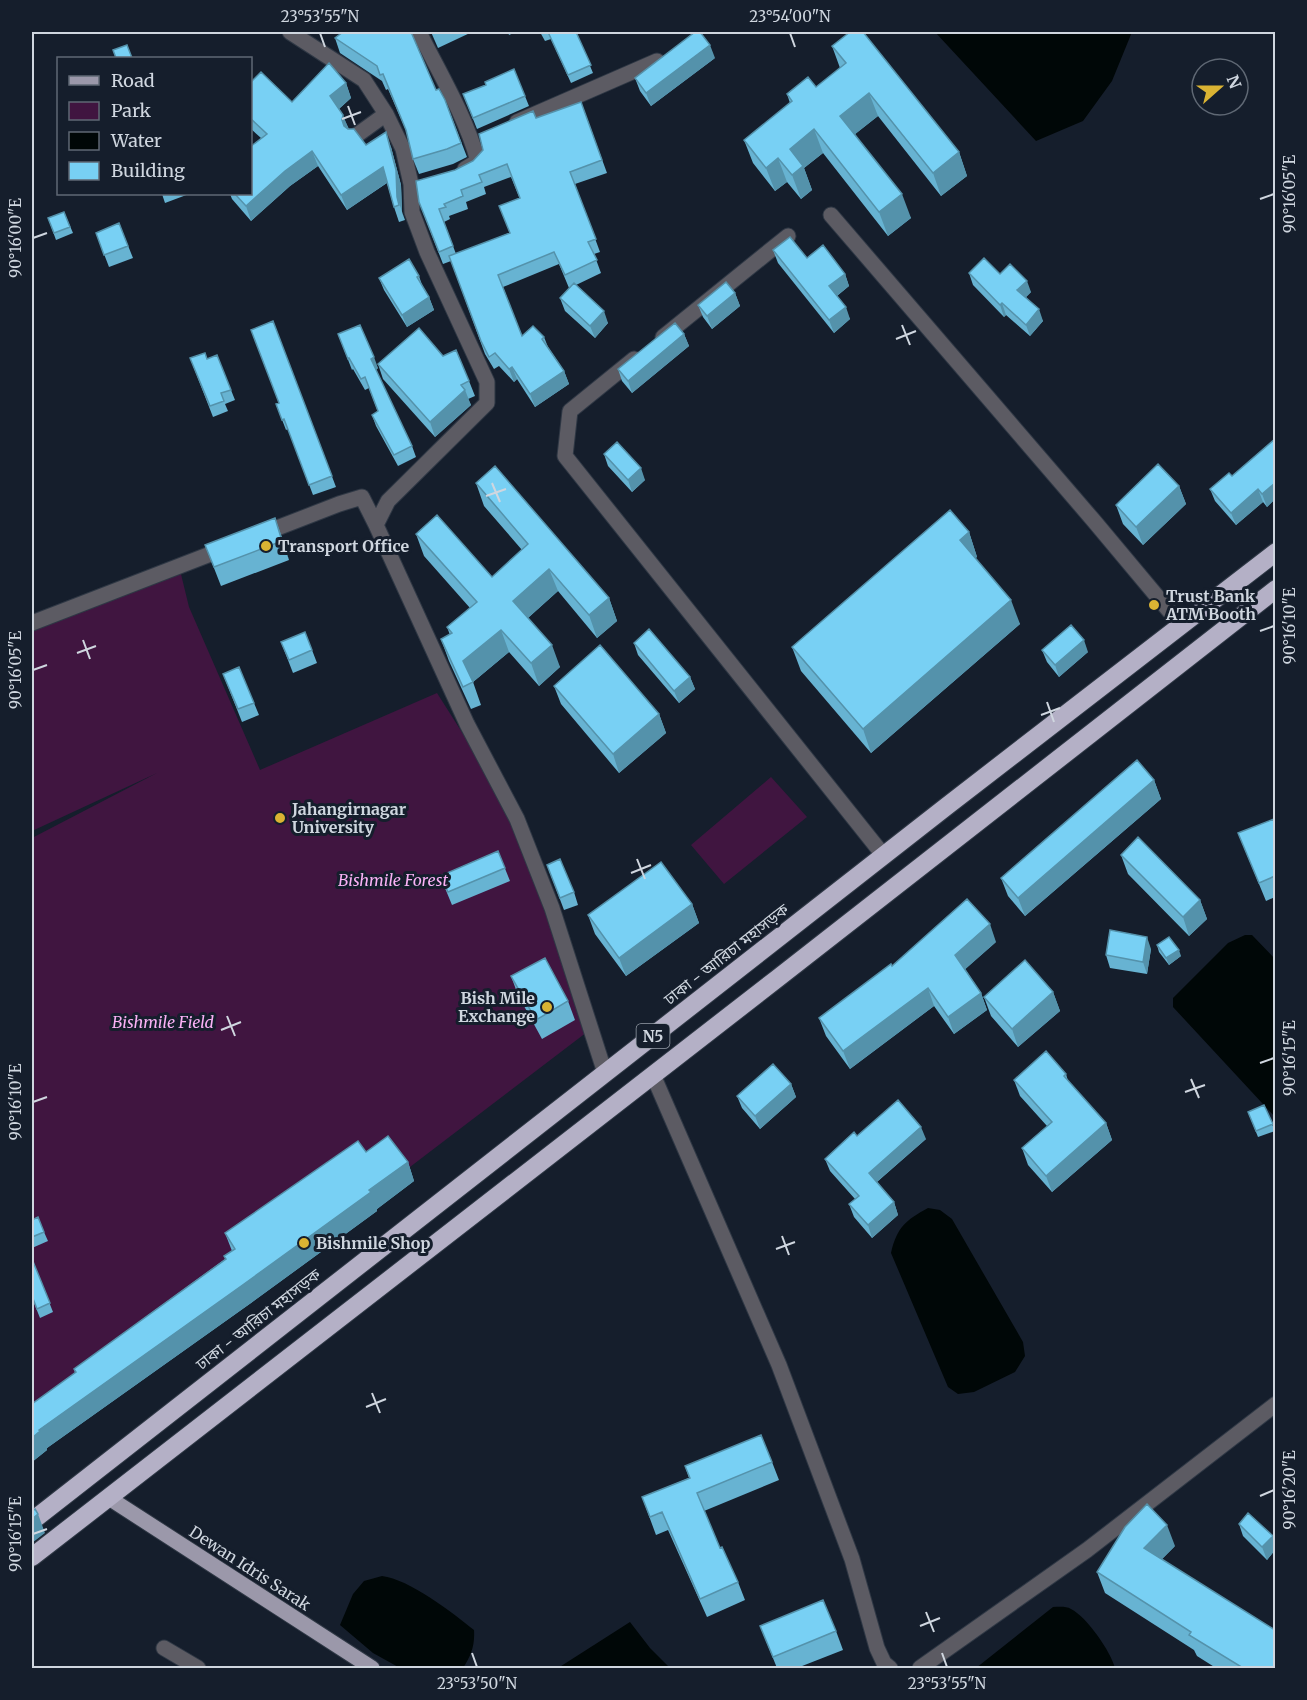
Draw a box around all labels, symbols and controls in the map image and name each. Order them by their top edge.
text: 23°53'55"N [281,7,360,26]
text: 23°54'00"N [749,7,831,26]
legend [57,57,252,195]
north arrow [1190,57,1250,117]
text: Road [111,69,155,92]
text: N [1222,72,1246,91]
text: Park [111,99,152,122]
text: Water [110,129,162,152]
text: 90°16'05"E [1280,155,1299,233]
text: Building [111,159,185,182]
text: 90°16'00"E [6,198,25,278]
place label: Transport Office [278,536,410,556]
marker: Transport Office [259,539,273,553]
place label: Trust Bank ATM Booth [1165,586,1256,624]
text: 90°16'10"E [1280,587,1299,664]
marker: Trust Bank ATM Booth [1147,598,1161,612]
text: 90°16'05"E [6,631,25,709]
place label: Jahangirnagar University [291,799,407,837]
marker: Jahangirnagar University [273,811,287,825]
park label: Bishmile Forest [338,870,448,890]
street label: ঢাকা - আরিচা মহাসড়ক [659,898,793,1010]
place label: Bish Mile Exchange [458,988,535,1026]
marker: Bish Mile Exchange [540,1000,554,1014]
park label: Bishmile Field [112,1012,215,1032]
text: 90°16'15"E [1280,1020,1299,1096]
road number: N5 [636,1024,670,1048]
text: 90°16'10"E [6,1063,25,1140]
place label: Bishmile Shop [316,1233,430,1253]
marker: Bishmile Shop [297,1236,311,1250]
street label: ঢাকা - আরিচা মহাসড়ক [191,1263,325,1375]
text: 90°16'20"E [1280,1450,1299,1529]
text: 90°16'15"E [6,1496,25,1572]
street label: Dewan Idris Sarak [186,1521,315,1615]
text: 23°53'50"N [437,1674,518,1693]
text: 23°53'55"N [908,1674,987,1693]

